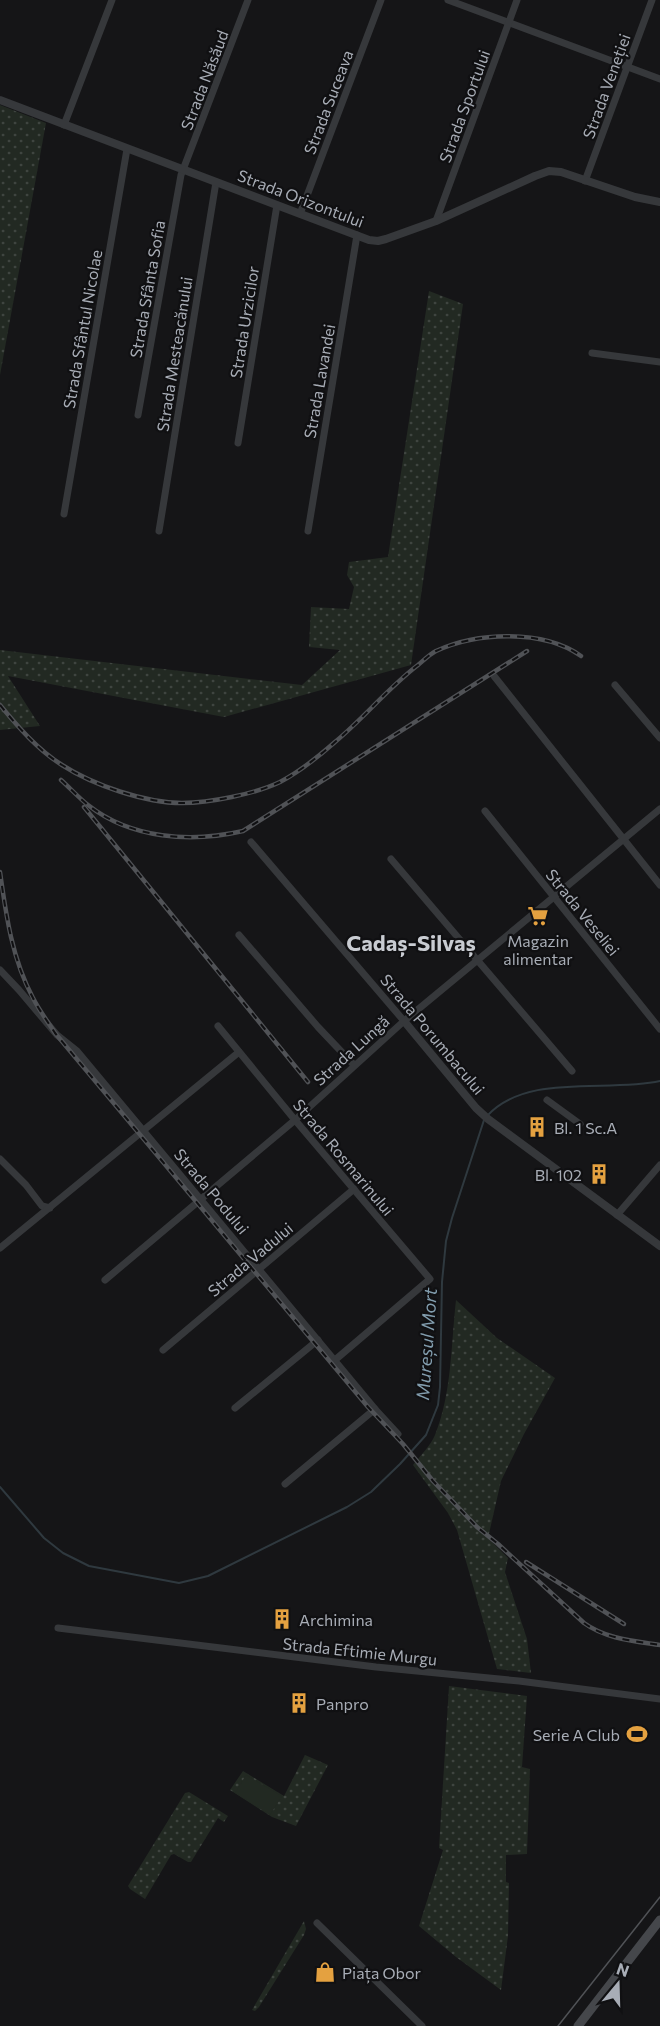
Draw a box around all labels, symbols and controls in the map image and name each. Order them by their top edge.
street label: Strada Năsăud [176,28,232,132]
street label: Strada Veneției [578,31,636,142]
street label: Strada Suceava [299,47,357,157]
street label: Strada Sportului [435,47,493,165]
street label: Strada Orizontului [235,165,367,231]
street label: Strada Sfânta Sofia [126,219,168,359]
street label: Strada Sfântul Nicolae [59,248,105,410]
street label: Strada Urzicilor [226,264,262,379]
street label: Strada Mesteacănului [152,275,196,433]
street label: Strada Lavandei [300,322,338,440]
street label: Strada Veseliei [542,865,624,959]
supermarket icon: Magazin alimentar [526,904,550,928]
district label: Cadaș-Silvaș [346,929,476,957]
place label: Magazin alimentar [503,931,573,968]
street label: Strada Porumbacului [377,970,489,1098]
street label: Strada Lungă [309,1011,393,1089]
street label: Strada Rosmarinului [290,1095,398,1219]
building icon: Bl. 1 Sc.A [525,1115,549,1139]
place label: Bl. 1 Sc.A [554,1118,617,1137]
street label: Strada Podului [171,1144,253,1238]
building icon: Bl. 102 [587,1162,611,1186]
place label: Bl. 102 [535,1165,582,1184]
street label: Strada Vadului [204,1218,296,1300]
water label: Mureșul Mort [411,1287,442,1401]
building icon: Archimina [270,1607,294,1631]
place label: Archimina [299,1610,373,1629]
street label: Strada Eftimie Murgu [282,1633,438,1669]
building icon: Panpro [287,1691,311,1715]
place label: Panpro [316,1694,369,1713]
sports icon: Serie A Club [625,1722,649,1746]
place label: Serie A Club [533,1725,620,1744]
north arrow [588,1954,648,2014]
text: N [614,1958,632,1980]
shop icon: Piața Obor [313,1960,337,1984]
place label: Piața Obor [342,1963,422,1984]

